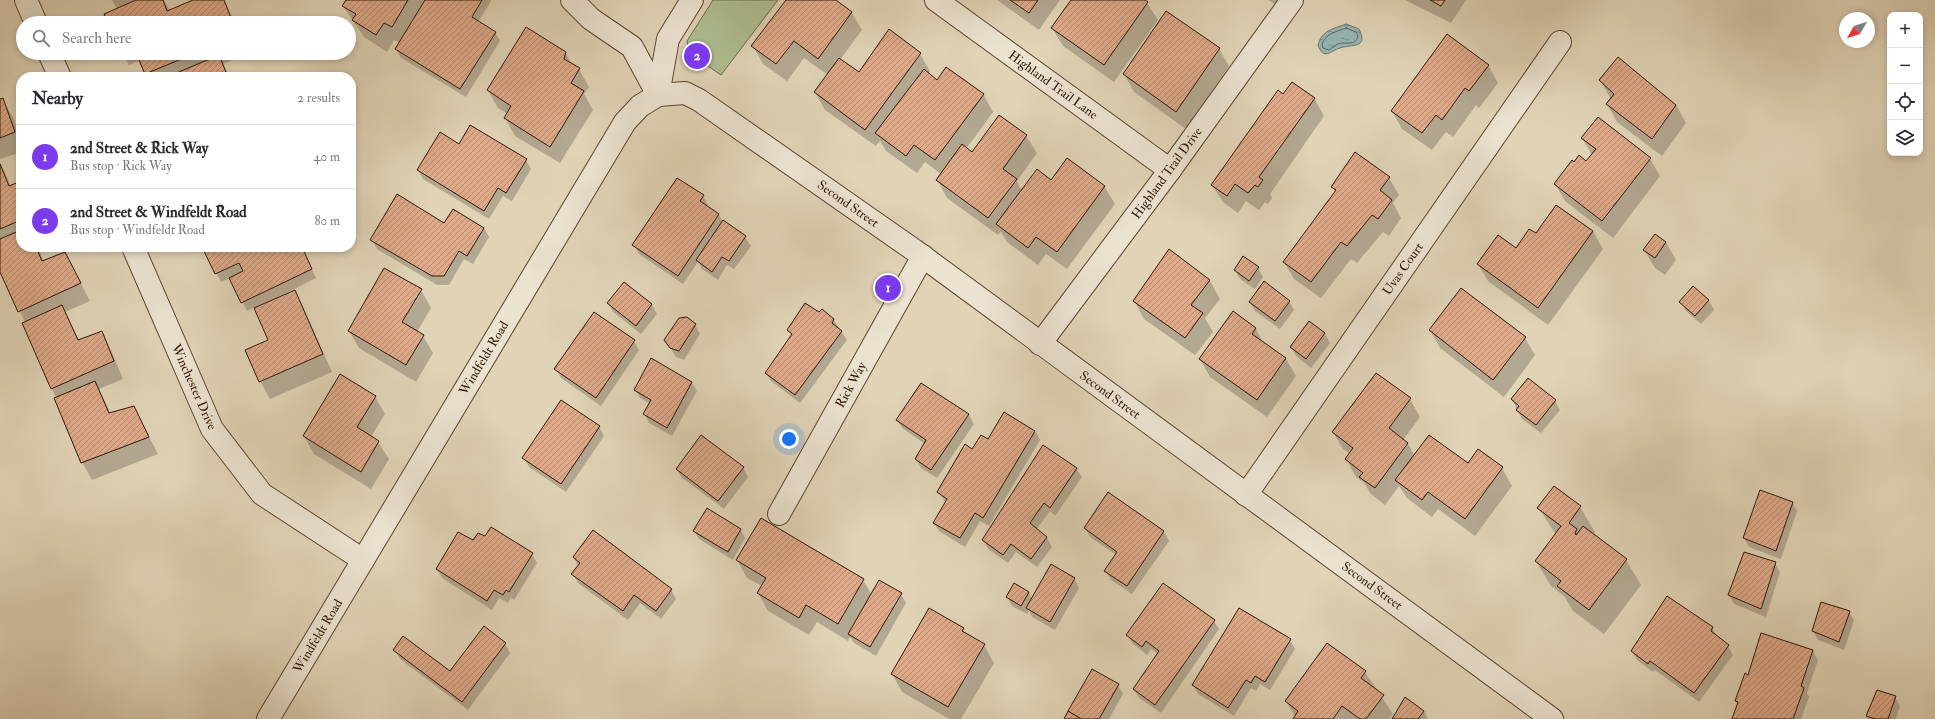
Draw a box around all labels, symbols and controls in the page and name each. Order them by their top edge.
north arrow [1839,12,1875,48]
map controls [1887,12,1923,156]
button: + [1887,12,1923,48]
search box [16,16,356,60]
icon: search [30,27,52,49]
text: Search here [62,29,131,48]
pin: 2 [684,41,710,71]
street label: Highland Trail Lane [1005,47,1101,123]
button: − [1887,48,1923,84]
button: locate [1887,84,1923,120]
text: Nearby [32,88,83,109]
text: 2 results [297,90,340,106]
button: layers [1887,120,1923,156]
street label: Highland Trail Drive [1128,124,1206,222]
text: 2nd Street & Rick Way [70,139,208,158]
text: 1 [43,149,47,165]
text: 40 m [314,149,340,165]
text: Bus stop · Rick Way [70,158,172,174]
street label: Second Street [814,177,882,231]
text: 2nd Street & Windfeldt Road [70,203,247,222]
text: 2 [42,213,48,229]
text: 80 m [314,213,340,229]
text: Bus stop · Windfeldt Road [70,222,205,238]
street label: Uvas Court [1379,240,1427,298]
pin: 1 [875,273,901,303]
street label: Windfeldt Road [455,318,513,399]
street label: Winchester Drive [168,341,220,433]
street label: Rick Way [832,359,871,411]
street label: Second Street [1076,368,1144,422]
your location [779,429,799,449]
street label: Second Street [1338,559,1406,613]
street label: Windfeldt Road [289,596,347,677]

